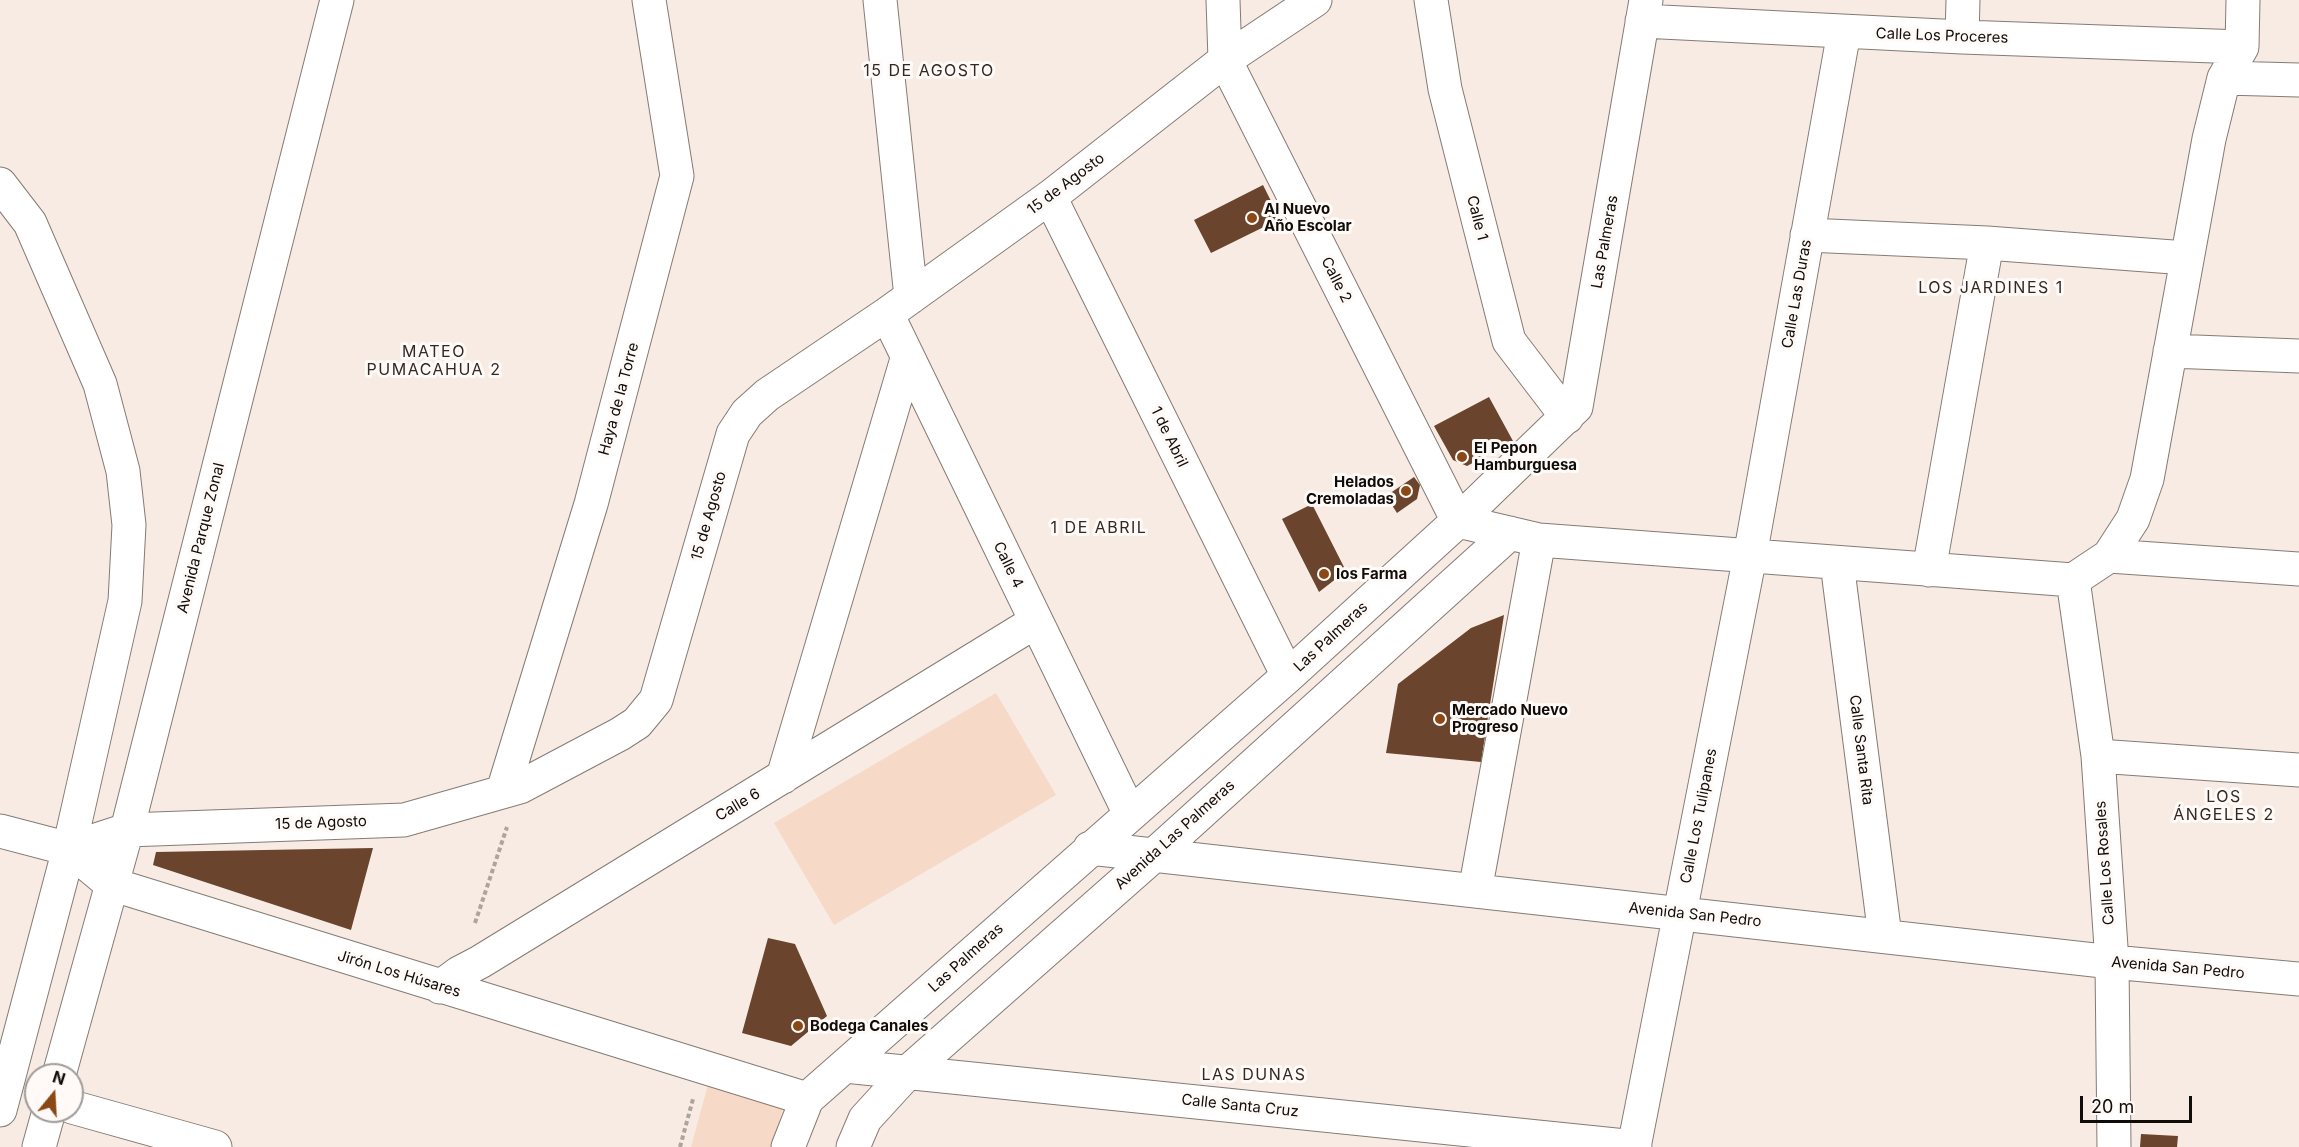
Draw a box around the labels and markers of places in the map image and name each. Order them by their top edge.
place label: Al Nuevo Año Escolar [1264,200,1352,235]
marker: Al Nuevo Año Escolar [1245,211,1259,225]
place label: El Pepon Hamburguesa [1474,439,1577,474]
marker: El Pepon Hamburguesa [1455,450,1469,464]
place label: Helados Cremoladas [1306,473,1394,508]
marker: Helados Cremoladas [1399,484,1413,498]
place label: Ios Farma [1336,565,1407,583]
marker: Ios Farma [1317,567,1331,581]
place label: Mercado Nuevo Progreso [1452,701,1568,736]
marker: Mercado Nuevo Progreso [1433,712,1447,726]
place label: Bodega Canales [810,1017,929,1035]
marker: Bodega Canales [791,1019,805,1033]

